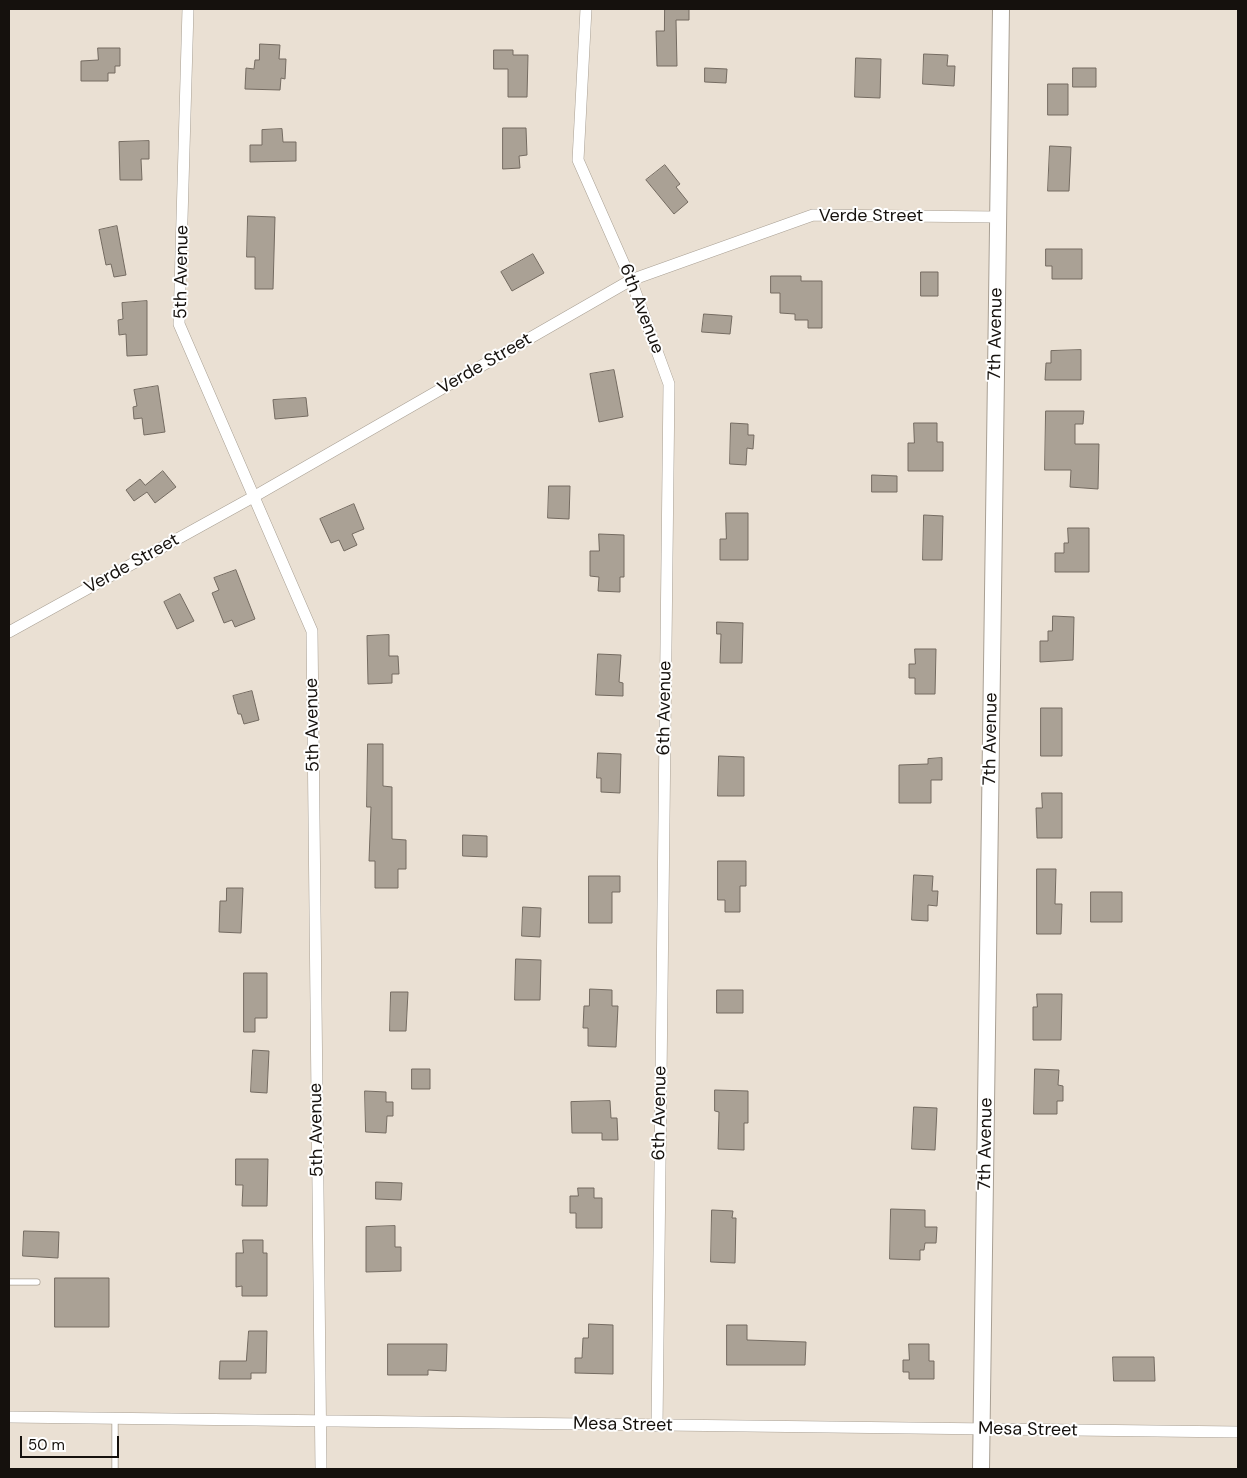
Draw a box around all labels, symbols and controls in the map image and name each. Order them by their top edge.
street label: Verde Street [819,205,923,227]
street label: 5th Avenue [170,225,194,319]
street label: 6th Avenue [614,261,668,357]
street label: 7th Avenue [984,287,1008,381]
street label: Verde Street [434,328,536,400]
street label: Verde Street [81,529,183,599]
street label: 6th Avenue [653,660,677,756]
street label: 5th Avenue [301,678,325,772]
street label: 7th Avenue [979,692,1003,786]
street label: 6th Avenue [648,1065,672,1161]
street label: 5th Avenue [305,1083,329,1177]
street label: 7th Avenue [974,1097,998,1191]
street label: Mesa Street [573,1413,673,1437]
street label: Mesa Street [978,1418,1078,1442]
scale bar [22,1426,121,1458]
text: 50 m [28,1435,65,1455]

